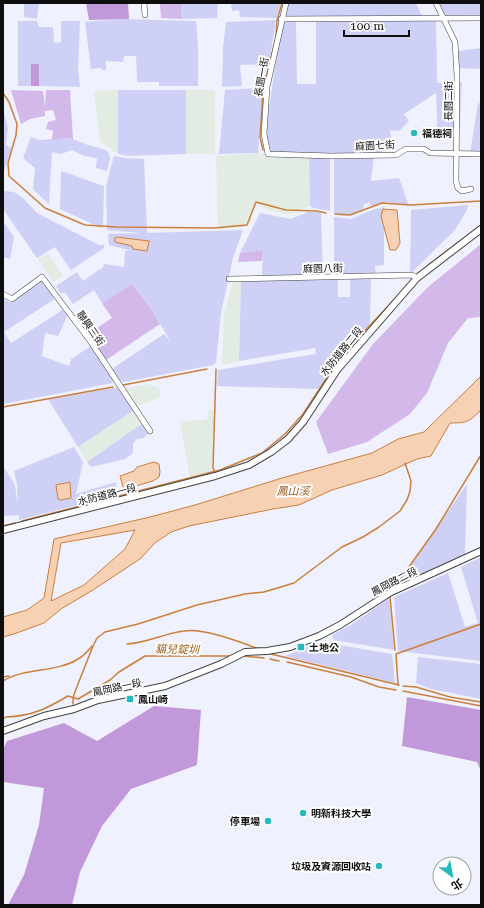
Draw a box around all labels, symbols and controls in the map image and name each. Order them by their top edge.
scale bar [344,12,409,38]
text: 100 m [350,19,384,33]
street label: 長園一街 [253,56,270,98]
street label: 長園二街 [443,81,454,121]
marker: 福德祠 [409,128,419,138]
place label: 福德祠 [422,128,452,139]
street label: 麻園七街 [355,139,395,152]
street label: 麻園八街 [303,263,343,274]
street label: 聯興三街 [75,309,107,348]
street label: 水防道路二段 [318,325,365,378]
street label: 水防道路一段 [77,482,138,507]
water label: 鳳山溪 [277,485,311,498]
street label: 鳳岡路二段 [369,565,419,598]
marker: 土地公 [296,642,306,652]
place label: 土地公 [309,642,339,653]
water label: 貓兒錠圳 [155,643,201,656]
street label: 鳳岡路一段 [92,677,143,698]
marker: 鳳山崎 [125,694,135,704]
place label: 鳳山崎 [138,694,168,705]
marker: 明新科技大學 [298,808,308,818]
place label: 明新科技大學 [311,808,371,819]
place label: 停車場 [229,816,260,827]
marker: 停車場 [263,816,273,826]
north arrow [432,856,472,896]
place label: 垃圾及資源回收站 [291,861,371,872]
marker: 垃圾及資源回收站 [374,861,384,871]
text: 北 [449,876,465,892]

